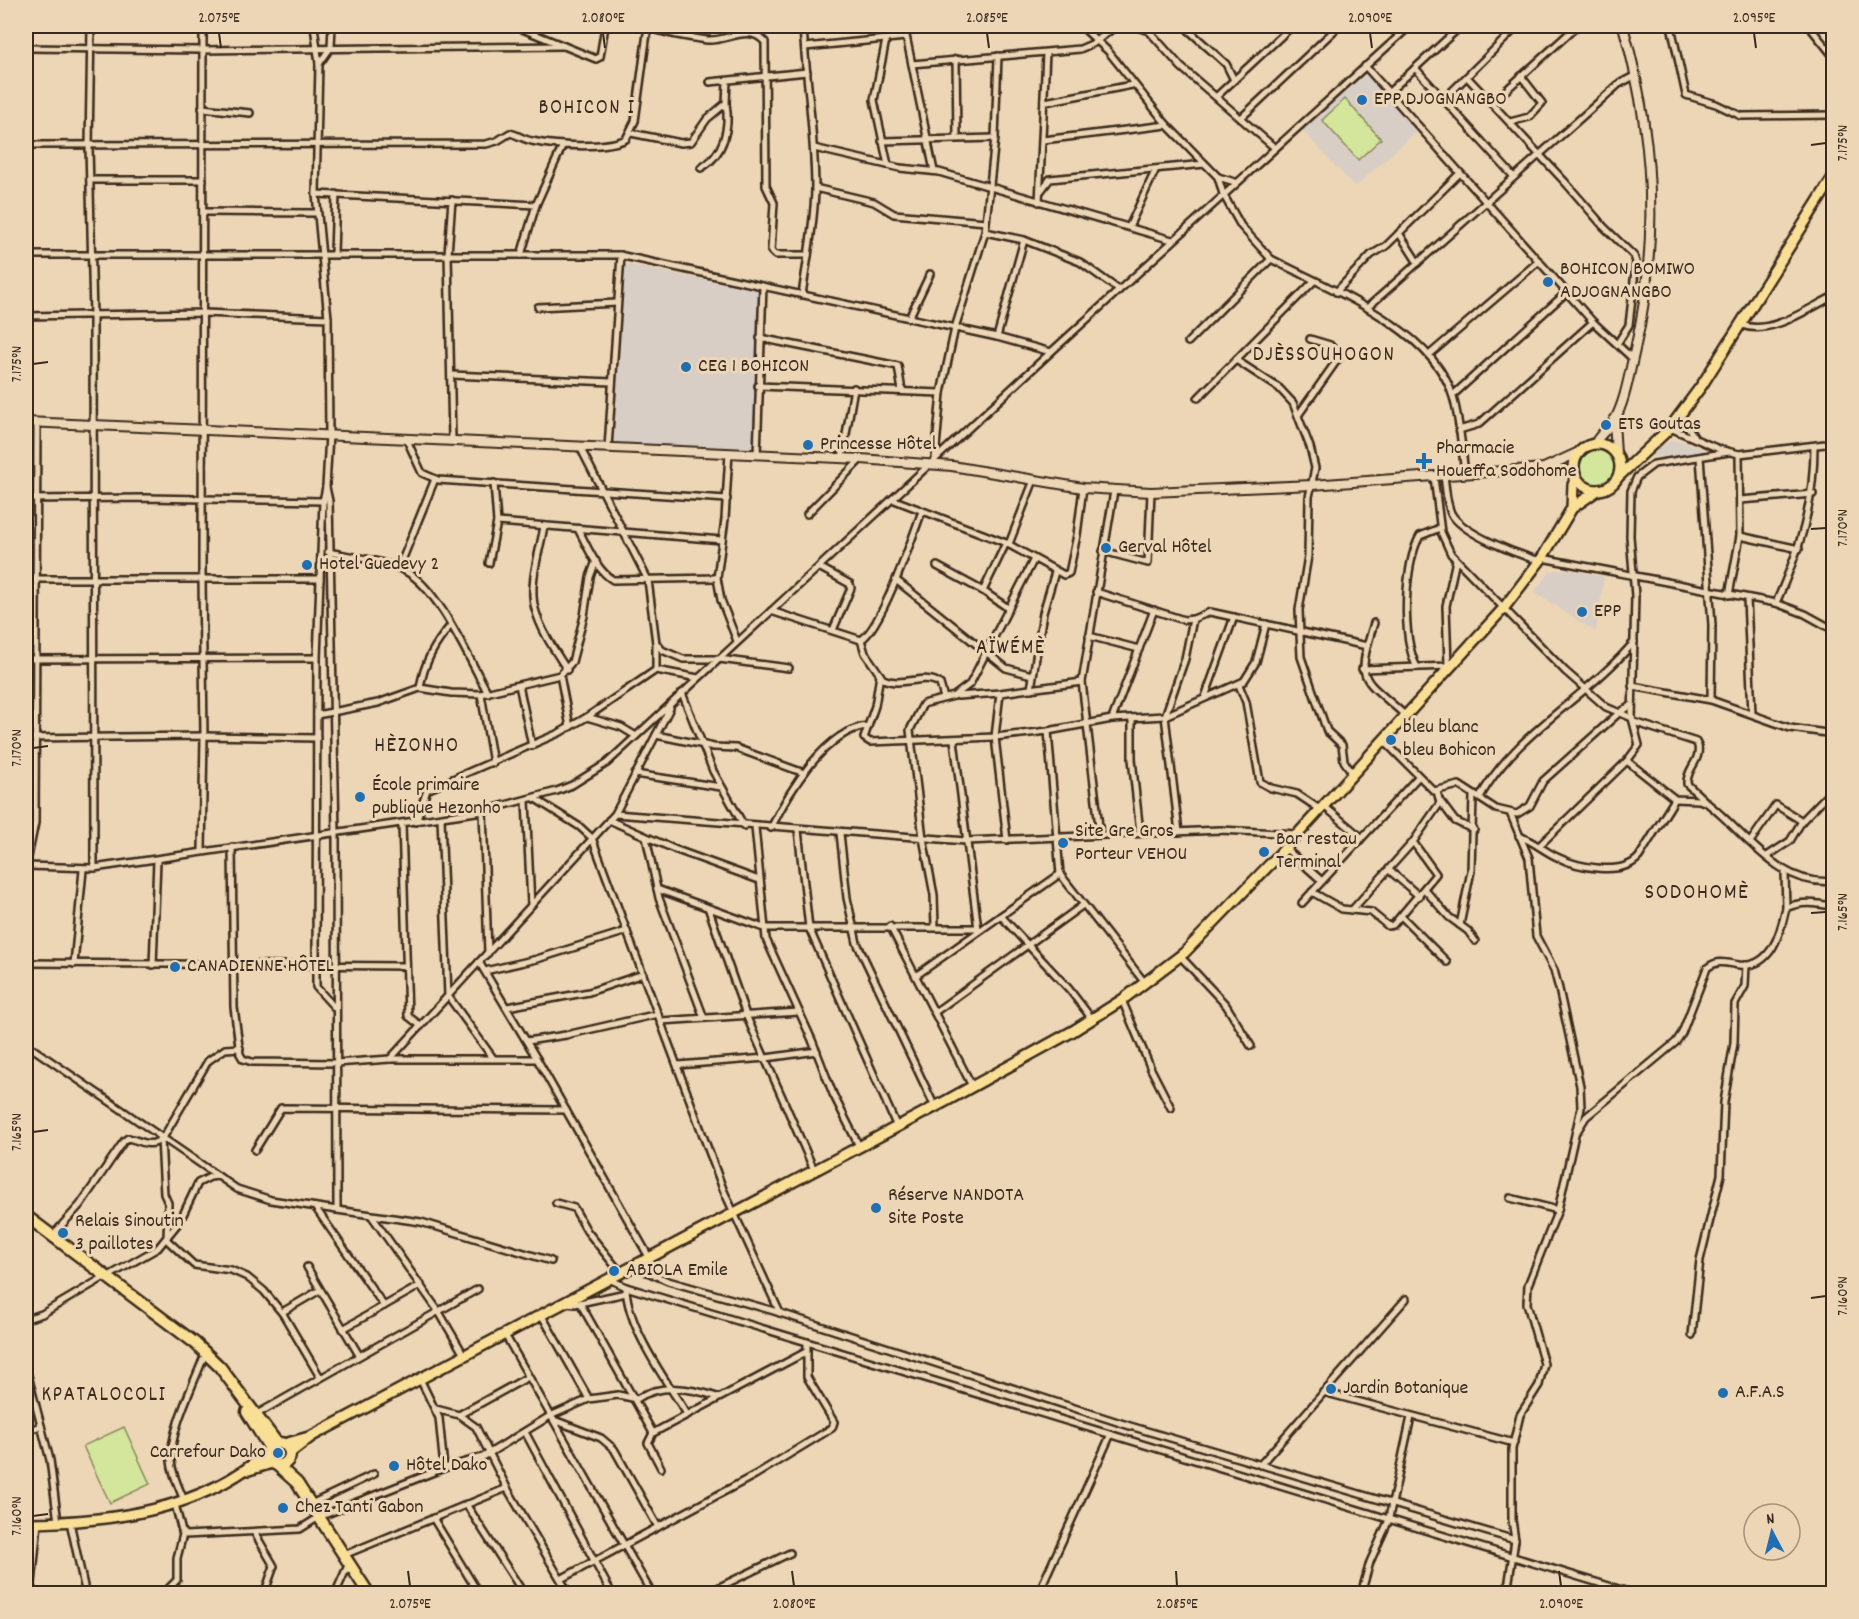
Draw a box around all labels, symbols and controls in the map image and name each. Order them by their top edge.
text: 2.075°E [198,8,240,30]
text: 2.080°E [581,8,625,30]
text: 2.085°E [966,8,1008,30]
text: 2.090°E [1348,8,1392,30]
text: 2.095°E [1733,8,1776,30]
place label: EPP DJOGNANGBO [1374,86,1507,114]
marker: EPP DJOGNANGBO [1355,93,1369,107]
district label: BOHICON I [539,94,635,124]
text: 7.175°N [1833,125,1855,161]
place label: BOHICON BOMIWO ADJOGNANGBO [1560,256,1695,307]
marker: BOHICON BOMIWO ADJOGNANGBO [1541,275,1555,289]
district label: DJÈSSOUHOGON [1253,341,1395,371]
text: 7.175°N [7,346,29,382]
place label: CEG 1 BOHICON [698,353,809,381]
marker: CEG 1 BOHICON [679,360,693,374]
place label: ETS Goutas [1618,411,1701,439]
marker: ETS Goutas [1599,418,1613,432]
place label: Princesse Hôtel [820,431,937,459]
place label: Pharmacie Houeffa Sodohome [1436,435,1577,486]
marker: Princesse Hôtel [801,438,815,452]
marker: Pharmacie Houeffa Sodohome [1417,454,1431,468]
text: 7.170°N [1833,509,1855,547]
place label: Gerval Hôtel [1118,534,1212,562]
marker: Gerval Hôtel [1099,541,1113,555]
place label: Hotel Guedevy 2 [319,551,439,579]
marker: Hotel Guedevy 2 [300,558,314,572]
place label: EPP [1594,598,1621,626]
marker: EPP [1575,605,1589,619]
district label: AÏWÉMÈ [976,634,1046,664]
place label: bleu blanc bleu Bohicon [1403,714,1496,765]
text: 7.170°N [7,729,29,767]
district label: HÈZONHO [374,732,460,762]
marker: bleu blanc bleu Bohicon [1384,733,1398,747]
place label: École primaire publique Hezonho [372,772,501,823]
marker: École primaire publique Hezonho [353,790,367,804]
place label: Site Gre Gros Porteur VEHOU [1075,818,1187,869]
place label: Bar restau Terminal [1276,826,1357,877]
marker: Site Gre Gros Porteur VEHOU [1056,836,1070,850]
marker: Bar restau Terminal [1257,845,1271,859]
district label: SODOHOMÈ [1644,878,1750,909]
text: 7.165°N [1833,893,1855,931]
place label: CANADIENNE HÔTEL [187,953,334,981]
marker: CANADIENNE HÔTEL [168,960,182,974]
text: 7.165°N [7,1113,29,1151]
place label: Réserve NANDOTA Site Poste [888,1182,1024,1233]
marker: Réserve NANDOTA Site Poste [869,1201,883,1215]
place label: Relais Sinoutin 3 paillotes [75,1208,184,1259]
marker: Relais Sinoutin 3 paillotes [56,1226,70,1240]
place label: ABIOLA Emile [626,1257,728,1285]
marker: ABIOLA Emile [607,1264,621,1278]
text: 7.160°N [1833,1276,1855,1316]
place label: Jardin Botanique [1343,1375,1468,1403]
place label: A.F.A.S [1735,1379,1785,1407]
district label: KPATALOCOLI [41,1381,167,1411]
marker: Jardin Botanique [1324,1382,1338,1396]
marker: A.F.A.S [1716,1386,1730,1400]
place label: Carrefour Dako [150,1439,266,1467]
marker: Carrefour Dako [271,1446,285,1460]
place label: Hôtel Dako [406,1452,488,1480]
marker: Hôtel Dako [387,1459,401,1473]
place label: Chez Tanti Gabon [295,1494,424,1522]
text: 7.160°N [7,1496,29,1536]
marker: Chez Tanti Gabon [276,1501,290,1515]
north arrow [1742,1502,1802,1562]
text: N [1765,1508,1776,1531]
text: 2.075°E [389,1594,431,1616]
text: 2.080°E [772,1594,816,1616]
text: 2.085°E [1156,1594,1198,1616]
text: 2.090°E [1539,1594,1583,1616]

